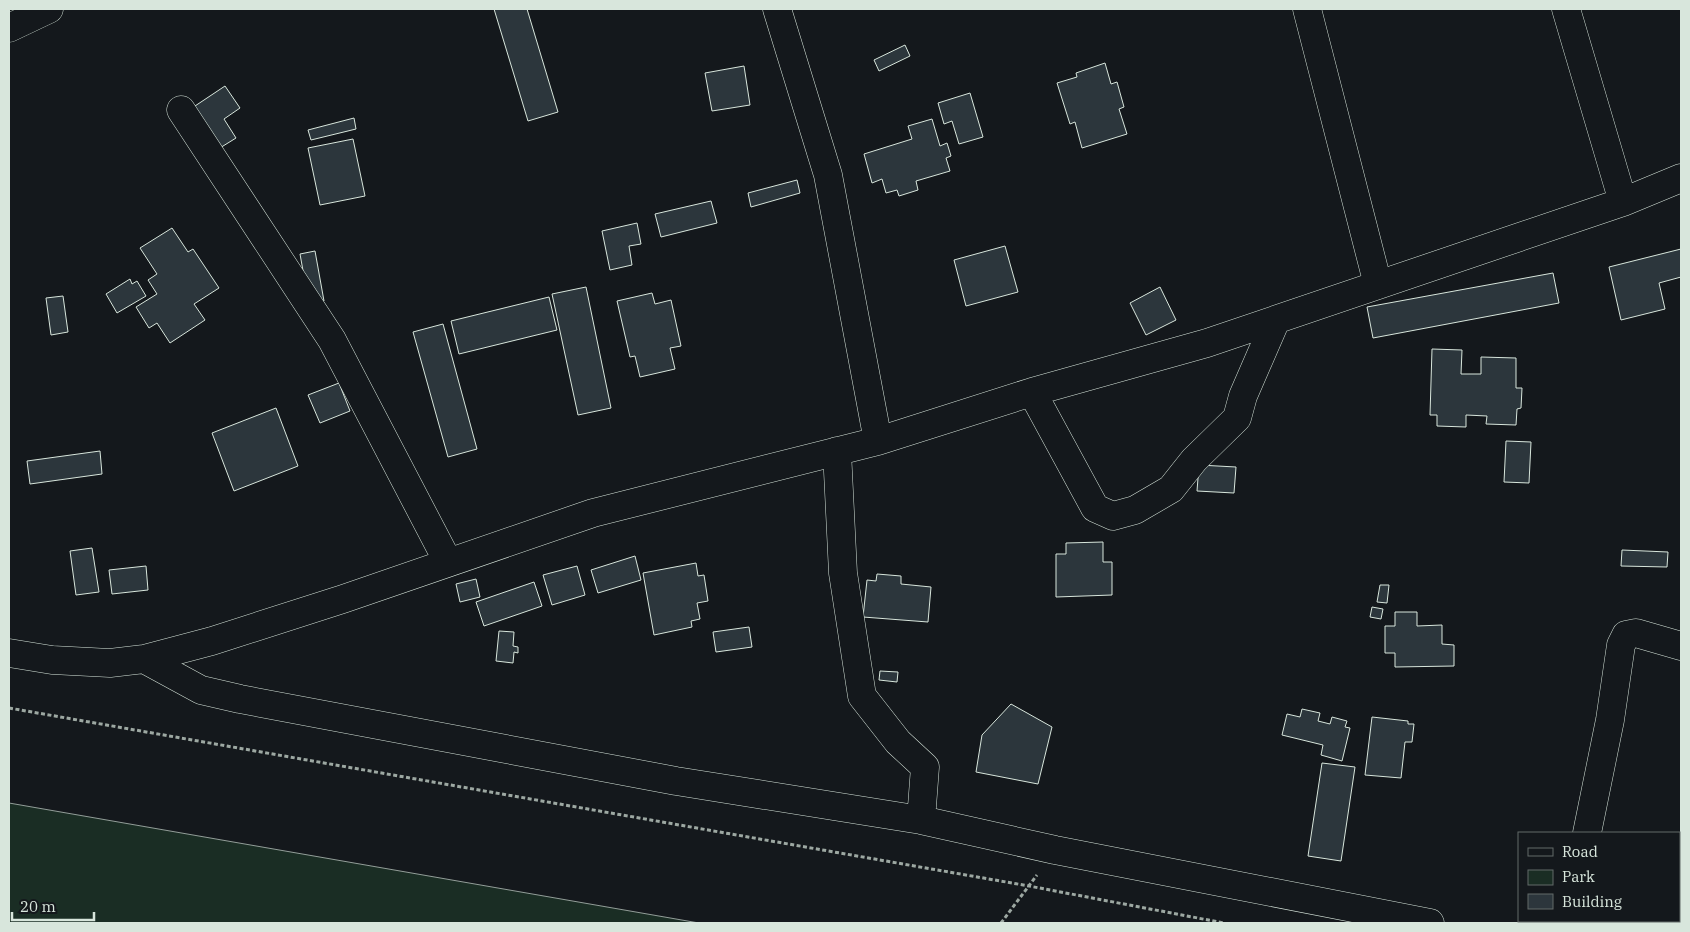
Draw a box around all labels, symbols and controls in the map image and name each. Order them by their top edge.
legend [1518,832,1680,922]
text: Road [1562,842,1598,861]
text: Park [1562,867,1595,886]
scale bar [12,890,95,922]
text: Building [1562,892,1622,911]
text: 20 m [20,897,56,916]

